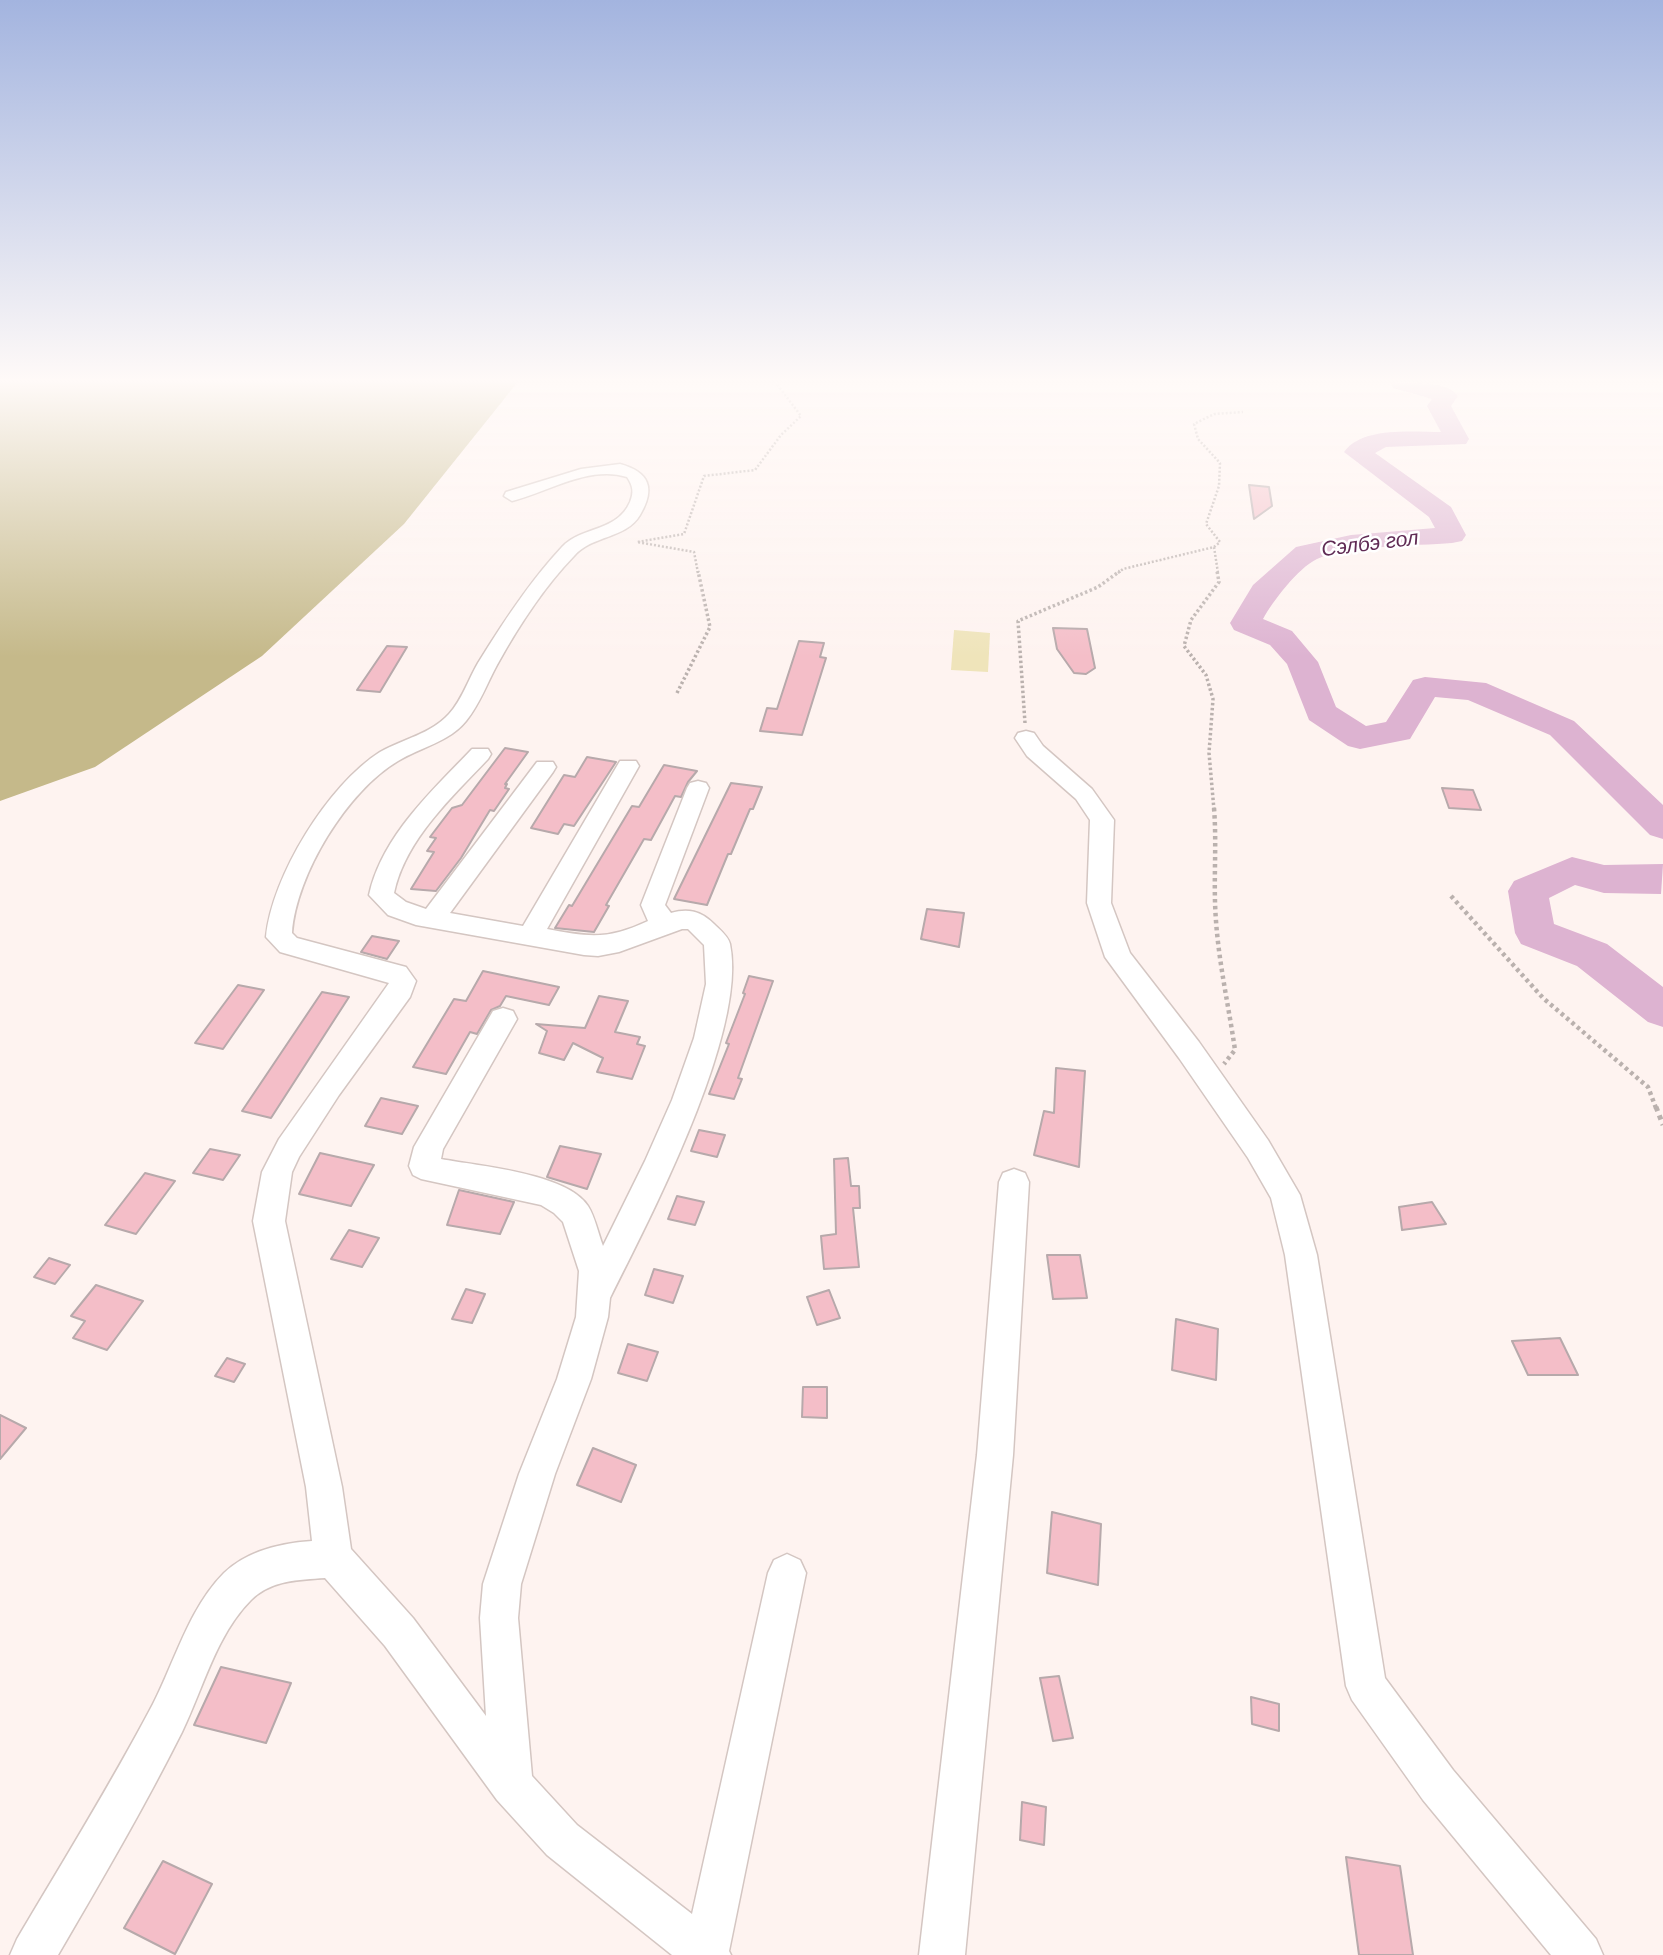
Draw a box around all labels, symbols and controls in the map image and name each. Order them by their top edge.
water label: Сэлбэ гол [1320,526,1420,562]

